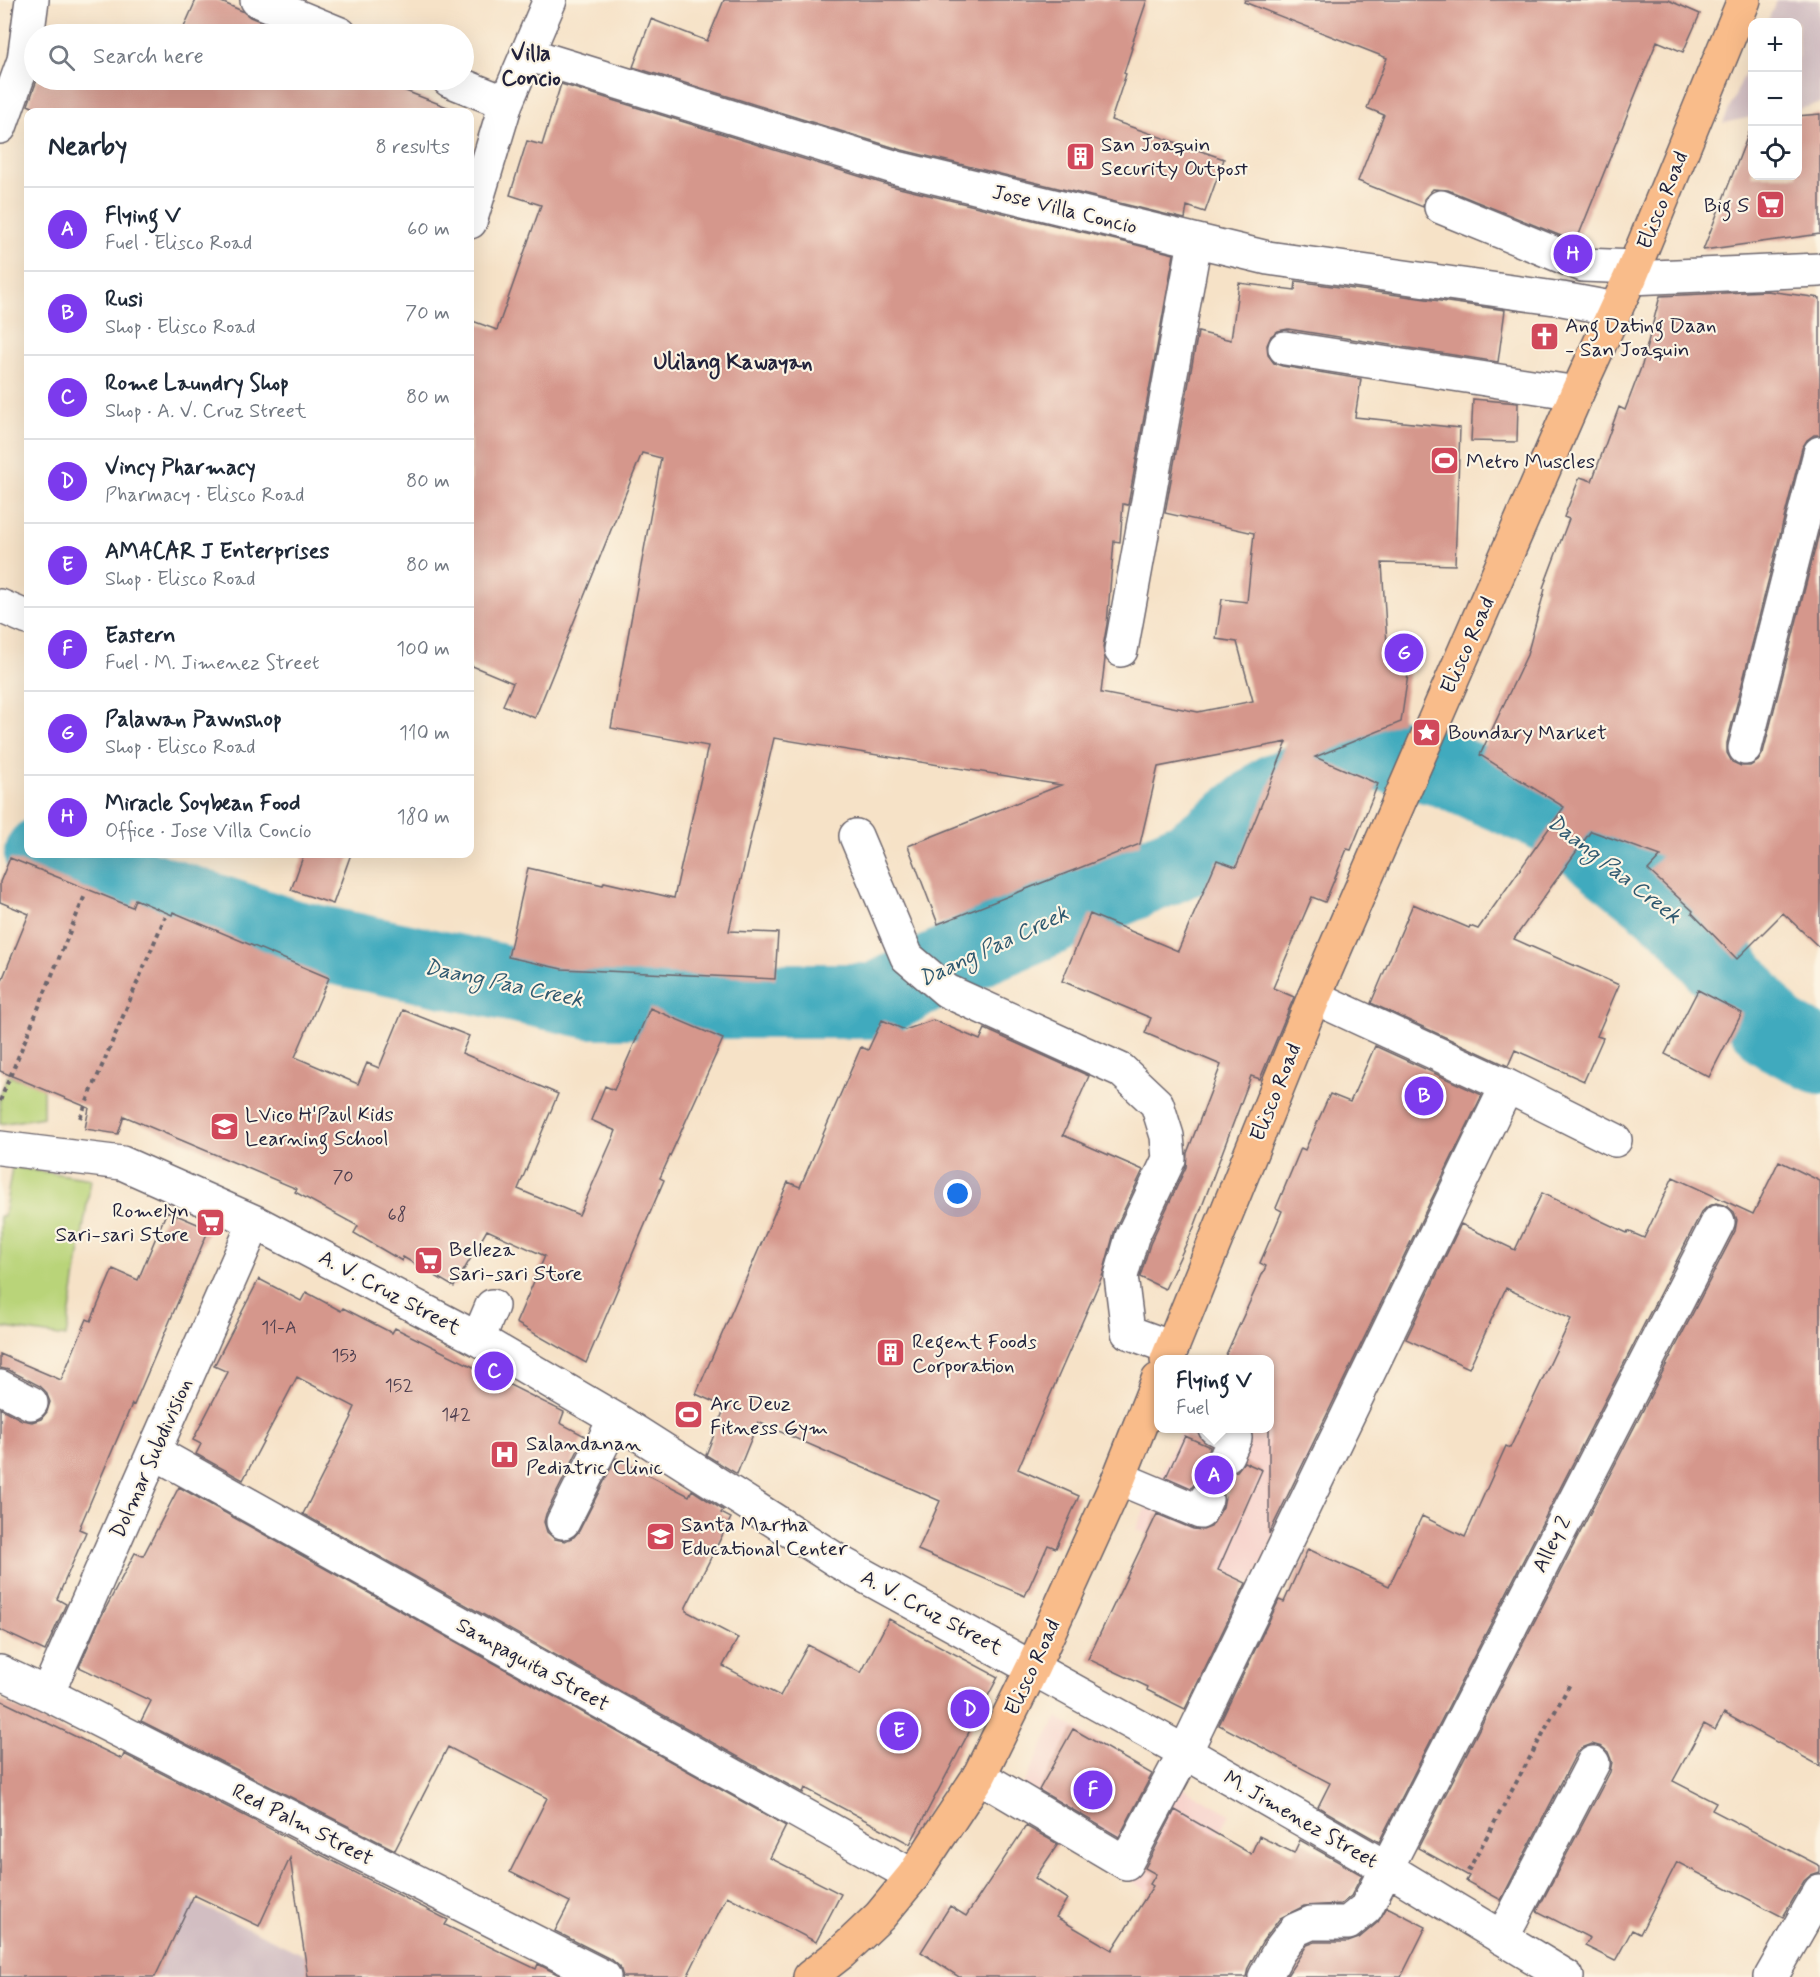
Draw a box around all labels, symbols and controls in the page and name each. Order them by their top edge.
map controls [1748,18,1802,180]
button: + [1748,18,1802,72]
search box [24,24,474,90]
district label: Villa Concio [501,40,561,93]
icon: search [45,41,78,74]
text: Search here [93,43,204,71]
button: − [1748,72,1802,126]
button: locate [1748,126,1802,180]
text: Nearby [48,130,127,164]
place label: San Joaquin Security Outpost [1101,131,1249,183]
text: 8 results [376,134,450,161]
building icon: San Joaquin Security Outpost [1064,140,1096,172]
street label: Elisco Road [1631,147,1695,253]
street label: Jose Villa Concio [989,178,1140,241]
supermarket icon: Big S [1754,189,1786,221]
place label: Big S [1704,192,1749,222]
text: Flying V [105,202,181,230]
text: A [61,216,74,243]
text: 60 m [407,216,450,243]
text: Fuel · Elisco Road [105,230,252,257]
pin: H [1554,232,1592,276]
text: Rusi [105,286,143,314]
text: B [61,300,74,327]
text: 70 m [405,300,450,327]
place label: Ang Dating Daan - San Joaquin [1565,312,1717,364]
text: Shop · Elisco Road [105,314,255,341]
church icon: Ang Dating Daan - San Joaquin [1528,321,1560,353]
district label: Ulilang Kawayan [653,349,813,380]
text: Rome Laundry Shop [105,370,289,398]
text: C [60,384,75,411]
text: 80 m [406,384,450,411]
text: Shop · A. V. Cruz Street [105,398,307,425]
sports icon: Metro Muscles [1429,445,1461,477]
place label: Metro Muscles [1466,448,1595,476]
text: Vincy Pharmacy [105,454,256,482]
text: D [61,468,74,495]
text: 80 m [406,468,450,495]
text: Pharmacy · Elisco Road [105,482,304,509]
text: AMACAR J Enterprises [105,538,329,566]
text: E [62,552,73,579]
text: 80 m [406,552,450,579]
text: Shop · Elisco Road [105,566,255,593]
street label: Elisco Road [1434,593,1502,698]
text: Eastern [105,622,176,650]
pin: G [1384,630,1424,676]
text: F [62,636,73,663]
text: 100 m [396,636,450,663]
text: Fuel · M. Jimenez Street [105,650,319,677]
text: Palawan Pawnshop [105,706,282,734]
place icon: Boundary Market [1411,716,1443,748]
place label: Boundary Market [1448,719,1607,747]
text: G [61,720,74,747]
text: 110 m [399,720,450,747]
text: Shop · Elisco Road [105,734,255,761]
text: Miracle Soybean Food [105,790,300,818]
text: H [61,804,74,831]
text: 180 m [397,804,450,831]
water label: Daang Paa Creek [1540,809,1686,932]
text: Office · Jose Villa Concio [105,818,312,845]
water label: Daang Paa Creek [915,900,1074,995]
water label: Daang Paa Creek [421,953,586,1016]
street label: Elisco Road [1244,1039,1308,1145]
pin: B [1404,1074,1444,1118]
place label: LVico H'Paul Kids Learning School [245,1101,394,1155]
school or university icon: LVico H'Paul Kids Learning School [208,1110,240,1142]
house number: 70 [332,1165,354,1189]
your location [943,1179,972,1208]
place label: Romelyn Sari-sari Store [55,1197,189,1249]
house number: 68 [387,1203,407,1227]
supermarket icon: Romelyn Sari-sari Store [194,1206,226,1238]
place label: Belleza Sari-sari Store [449,1236,583,1288]
street label: A. V. Cruz Street [314,1244,466,1342]
supermarket icon: Belleza Sari-sari Store [412,1245,444,1277]
house number: 11-A [261,1316,297,1340]
place label: Regent Foods Corporation [912,1328,1037,1380]
building icon: Regent Foods Corporation [875,1337,907,1369]
house number: 153 [332,1344,356,1368]
pin: C [474,1348,514,1394]
popup [1154,1355,1274,1433]
text: Flying V [1176,1367,1252,1395]
street label: Dolmar Subdivision [104,1374,200,1543]
house number: 152 [385,1374,413,1398]
place label: Arc Deuz Fitness Gym [710,1390,828,1442]
text: Fuel [1176,1395,1209,1422]
sports icon: Arc Deuz Fitness Gym [673,1399,705,1431]
house number: 142 [441,1403,471,1427]
place label: Salandanan Pediatric Clinic [526,1430,664,1482]
hospital icon: Salandanan Pediatric Clinic [489,1439,521,1471]
pin: A [1194,1452,1234,1498]
place label: Santa Martha Educational Center [681,1511,848,1563]
street label: Alley 2 [1526,1511,1578,1577]
school or university icon: Santa Martha Educational Center [644,1520,676,1552]
street label: A. V. Cruz Street [856,1564,1008,1662]
street label: Sampaguita Street [451,1611,614,1719]
street label: Elisco Road [998,1615,1067,1720]
pin: D [950,1686,990,1732]
pin: E [880,1708,918,1754]
street label: M. Jimenez Street [1218,1764,1383,1876]
pin: F [1074,1768,1112,1812]
street label: Red Palm Street [227,1777,378,1873]

